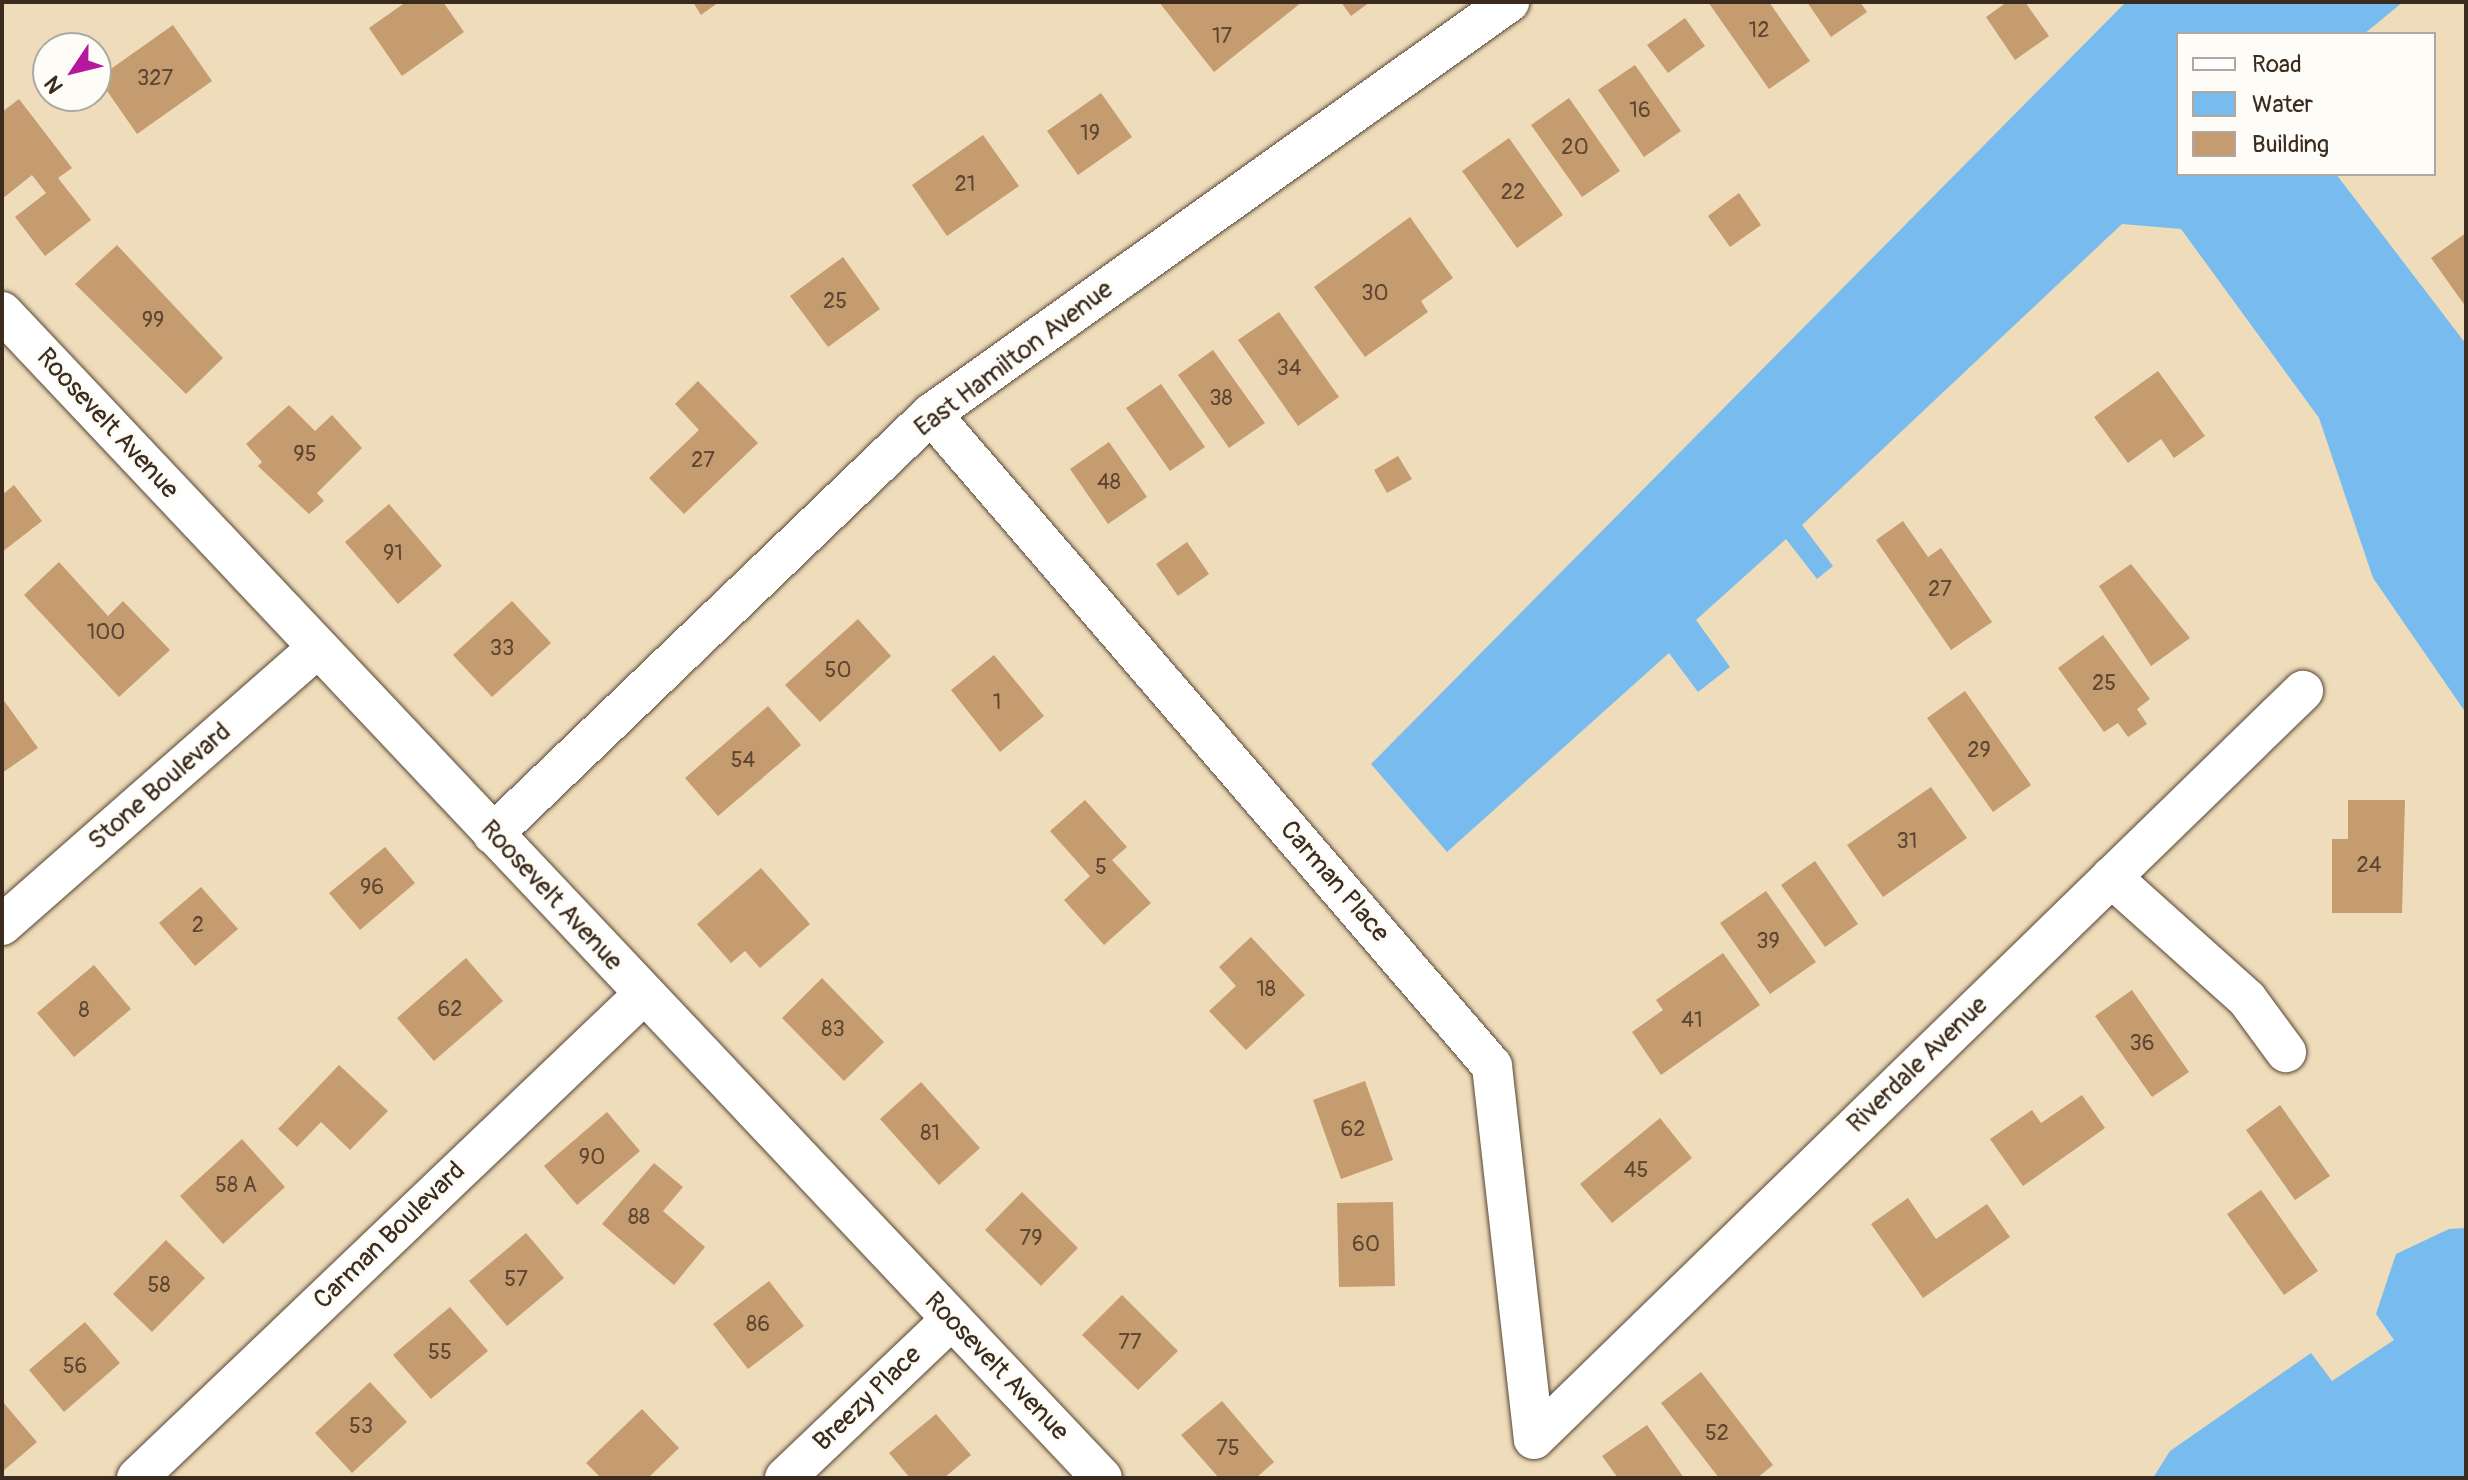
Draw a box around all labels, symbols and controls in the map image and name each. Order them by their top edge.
house number: 12 [1749,18,1769,44]
house number: 17 [1212,24,1232,50]
north arrow [32,32,112,112]
legend [2176,32,2436,176]
text: Road [2252,50,2302,79]
house number: 327 [137,66,173,92]
text: N [38,70,70,99]
text: Water [2252,90,2313,119]
house number: 16 [1629,98,1651,124]
house number: 19 [1080,121,1100,147]
text: Building [2252,130,2329,159]
house number: 20 [1561,135,1589,161]
house number: 21 [955,172,975,198]
house number: 22 [1501,180,1525,206]
street label: East Hamilton Avenue [909,274,1119,444]
house number: 30 [1361,281,1389,307]
house number: 25 [823,289,847,315]
house number: 99 [142,308,164,334]
street label: Roosevelt Avenue [29,342,185,506]
house number: 34 [1276,356,1302,382]
house number: 38 [1209,386,1233,412]
house number: 95 [293,442,317,468]
house number: 27 [691,448,715,474]
house number: 48 [1097,470,1121,496]
house number: 91 [383,541,403,567]
house number: 27 [1928,577,1952,603]
house number: 100 [87,620,125,646]
house number: 33 [490,636,514,662]
house number: 50 [825,658,851,684]
house number: 25 [2092,671,2116,697]
house number: 1 [993,690,1001,716]
street label: Stone Boulevard [82,717,238,857]
house number: 29 [1967,738,1991,764]
house number: 54 [731,748,755,774]
street label: Roosevelt Avenue [473,814,629,978]
street label: Carman Place [1273,815,1395,949]
house number: 31 [1897,829,1917,855]
house number: 24 [2356,853,2382,879]
house number: 5 [1095,855,1107,881]
house number: 96 [360,875,384,901]
house number: 2 [192,913,204,939]
house number: 39 [1756,929,1780,955]
house number: 18 [1256,977,1276,1003]
street label: Riverdale Avenue [1841,990,1995,1140]
house number: 62 [437,997,463,1023]
house number: 8 [78,998,90,1024]
house number: 41 [1681,1008,1703,1034]
house number: 83 [821,1017,845,1043]
house number: 36 [2129,1031,2155,1057]
house number: 62 [1340,1117,1366,1143]
house number: 81 [920,1121,940,1147]
house number: 90 [579,1145,605,1171]
street label: Carman Boulevard [308,1156,472,1316]
house number: 45 [1624,1158,1648,1184]
house number: 58 A [215,1173,257,1199]
house number: 88 [628,1205,650,1231]
house number: 79 [1020,1226,1042,1252]
house number: 60 [1352,1232,1380,1258]
house number: 57 [504,1267,528,1293]
house number: 58 [147,1273,171,1299]
street label: Roosevelt Avenue [917,1286,1075,1448]
house number: 86 [746,1312,770,1338]
house number: 77 [1118,1330,1142,1356]
house number: 55 [428,1340,452,1366]
street label: Breezy Place [808,1340,928,1458]
house number: 56 [63,1354,87,1380]
house number: 53 [349,1414,373,1440]
house number: 52 [1705,1421,1729,1447]
house number: 75 [1216,1436,1240,1462]

